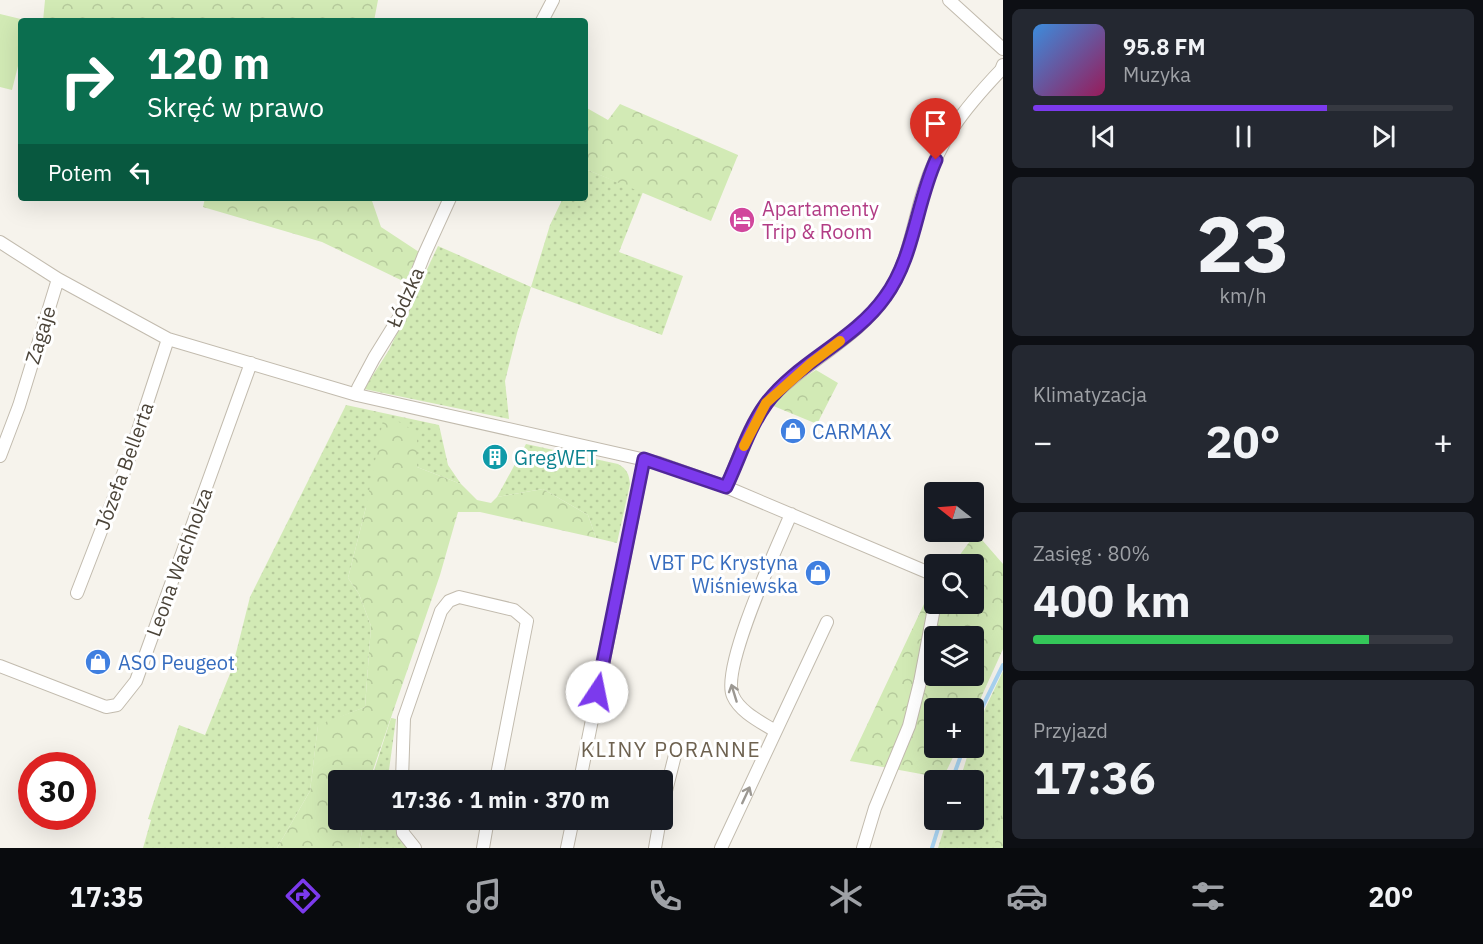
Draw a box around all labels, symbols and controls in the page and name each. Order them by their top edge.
text: 95.8 FM [1123,32,1206,61]
text: 120 m [147,36,270,91]
icon: right [48,42,126,120]
text: Muzyka [1123,61,1191,88]
text: Skręć w prawo [147,89,324,124]
pin [910,98,961,160]
icon: arrive [919,107,952,140]
icon: previous [1087,120,1120,153]
icon: pause [1227,120,1260,153]
icon: next [1367,120,1400,153]
icon: left [124,156,157,189]
text: Potem [48,158,112,187]
text: 23 [1196,192,1290,293]
place label: Apartamenty Trip & Room [762,195,879,245]
hotel icon: Apartamenty Trip & Room [727,205,757,235]
street label: Łódzka [379,262,430,332]
text: km/h [1219,282,1267,309]
street label: Zagaje [18,303,62,367]
text: Klimatyzacja [1033,381,1147,408]
street label: Józefa Bellerta [88,398,160,534]
text: 20° [1205,412,1281,470]
shop icon: CARMAX [778,416,808,446]
place label: CARMAX [812,418,891,445]
text: − [1033,420,1053,463]
text: + [1433,420,1453,463]
building icon: GregWET [480,442,510,472]
place label: GregWET [514,444,598,471]
north arrow [924,482,984,542]
map controls [924,482,984,830]
street label: Leona Wachholza [140,484,219,640]
text: Zasięg · 80% [1033,540,1150,567]
place label: VBT PC Krystyna Wiśniewska [649,549,798,599]
button: search [924,554,984,614]
shop icon: VBT PC Krystyna Wiśniewska [803,558,833,588]
text: 400 km [1033,571,1191,629]
button: layers [924,626,984,686]
shop icon: ASO Peugeot [83,647,113,677]
place label: ASO Peugeot [118,649,235,676]
position arrow [565,660,629,724]
one-way arrow [728,683,739,702]
button: + [924,698,984,758]
text: Przyjazd [1033,717,1108,744]
district label: KLINY PORANNE [581,735,761,763]
text: 17:36 [1033,748,1156,806]
speed limit sign: 30 [18,752,96,830]
button: − [924,770,984,830]
text: 17:36 · 1 min · 370 m [391,785,610,814]
one-way arrow [740,786,752,804]
icon: directions [282,875,324,917]
icon: music [463,875,505,917]
icon: phone [644,875,686,917]
icon: climate [825,875,867,917]
icon: car [1006,875,1048,917]
icon: filters [1187,875,1229,917]
text: 17:35 [70,879,143,914]
text: 20° [1368,879,1413,914]

